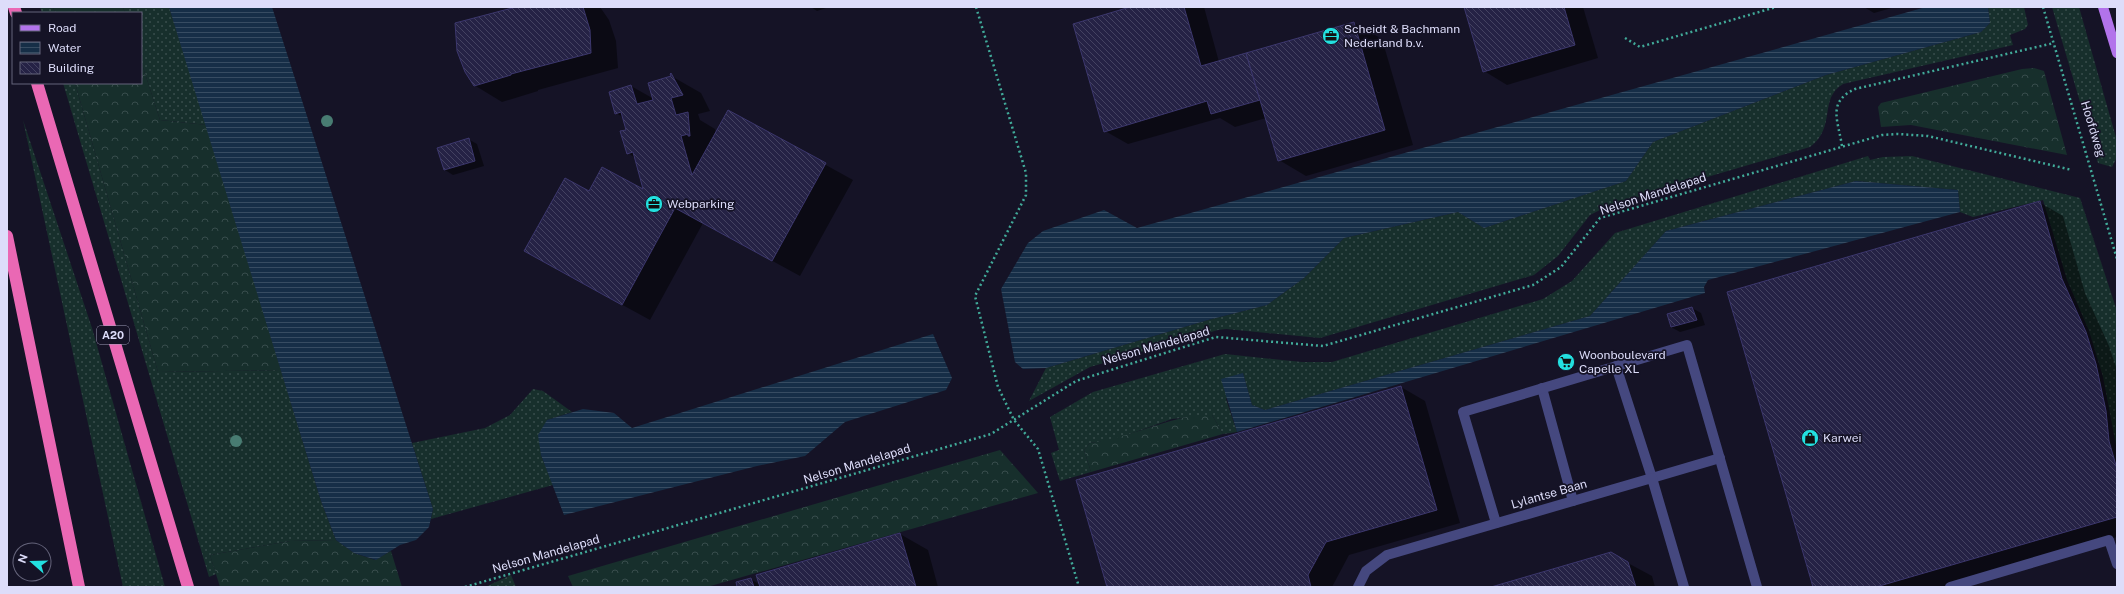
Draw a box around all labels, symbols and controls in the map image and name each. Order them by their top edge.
legend [12,12,142,84]
text: Road [48,21,76,35]
place label: Scheidt & Bachmann Nederland b.v. [1344,22,1460,50]
office icon: Scheidt & Bachmann Nederland b.v. [1321,26,1341,46]
text: Water [48,41,82,55]
text: Building [48,61,94,75]
street label: Hoofdweg [2078,99,2108,159]
street label: Nelson Mandelapad [1598,170,1708,218]
office icon: Webparking [644,194,664,214]
place label: Webparking [667,197,734,211]
street label: Nelson Mandelapad [1101,324,1211,368]
road number: A20 [97,326,129,344]
place label: Woonboulevard Capelle XL [1579,348,1666,376]
supermarket icon: Woonboulevard Capelle XL [1556,352,1576,372]
shop icon: Karwei [1800,428,1820,448]
place label: Karwei [1823,431,1862,445]
street label: Nelson Mandelapad [802,441,912,487]
street label: Lylantse Baan [1509,476,1589,512]
street label: Nelson Mandelapad [491,532,601,576]
north arrow [12,542,52,582]
text: N [15,552,30,565]

